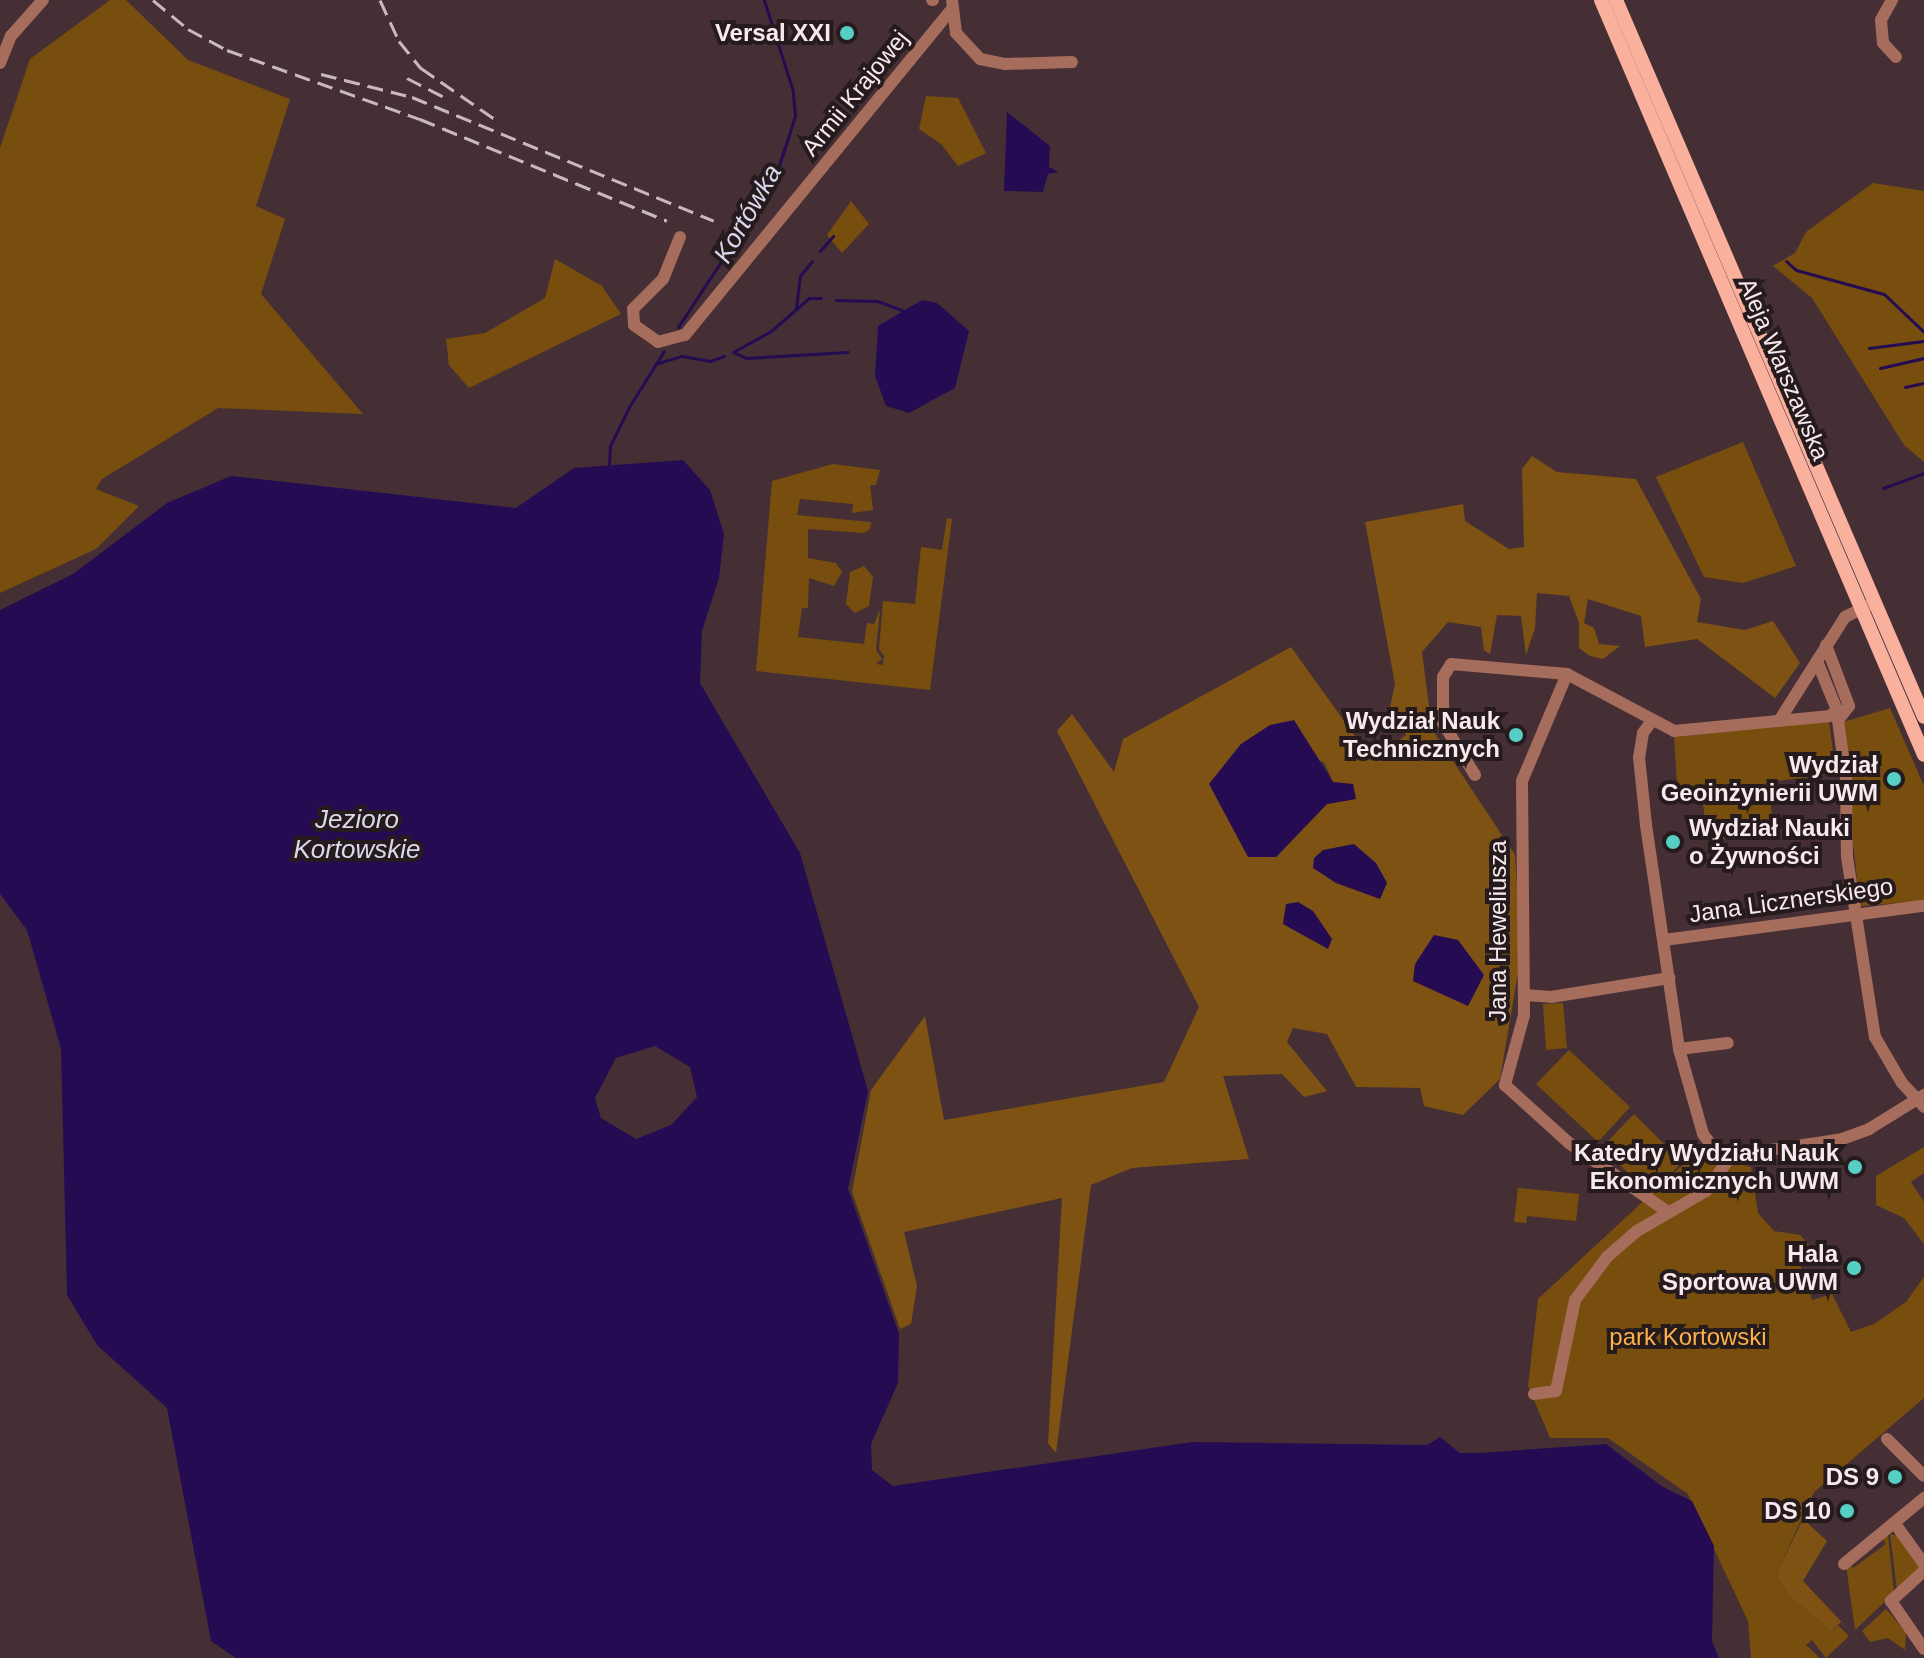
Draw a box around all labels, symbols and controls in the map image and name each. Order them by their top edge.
place label: Versal XXI [715,19,831,47]
street label: Armii Krajowej [796,24,914,162]
marker: Versal XXI [838,24,856,42]
water label: Kortówka [707,159,789,269]
street label: Aleja Warszawska [1733,274,1835,464]
place label: Wydział Nauk Technicznych [1343,707,1500,763]
marker: Wydział Nauk Technicznych [1507,726,1525,744]
place label: Wydział Geoinżynierii UWM [1661,751,1878,807]
marker: Wydział Geoinżynierii UWM [1885,770,1903,788]
water label: Jezioro Kortowskie [293,804,421,866]
place label: Wydział Nauki o Żywności [1689,814,1850,870]
marker: Wydział Nauki o Żywności [1664,833,1682,851]
street label: Jana Heweliusza [1484,840,1512,1022]
street label: Jana Licznerskiego [1687,871,1895,929]
place label: Katedry Wydziału Nauk Ekonomicznych UWM [1574,1139,1839,1195]
marker: Katedry Wydziału Nauk Ekonomicznych UWM [1846,1158,1864,1176]
place label: Hala Sportowa UWM [1662,1240,1838,1296]
marker: Hala Sportowa UWM [1845,1259,1863,1277]
park label: park Kortowski [1609,1323,1767,1351]
place label: DS 9 [1826,1463,1879,1491]
marker: DS 9 [1886,1468,1904,1486]
place label: DS 10 [1764,1497,1831,1525]
marker: DS 10 [1838,1502,1856,1520]

